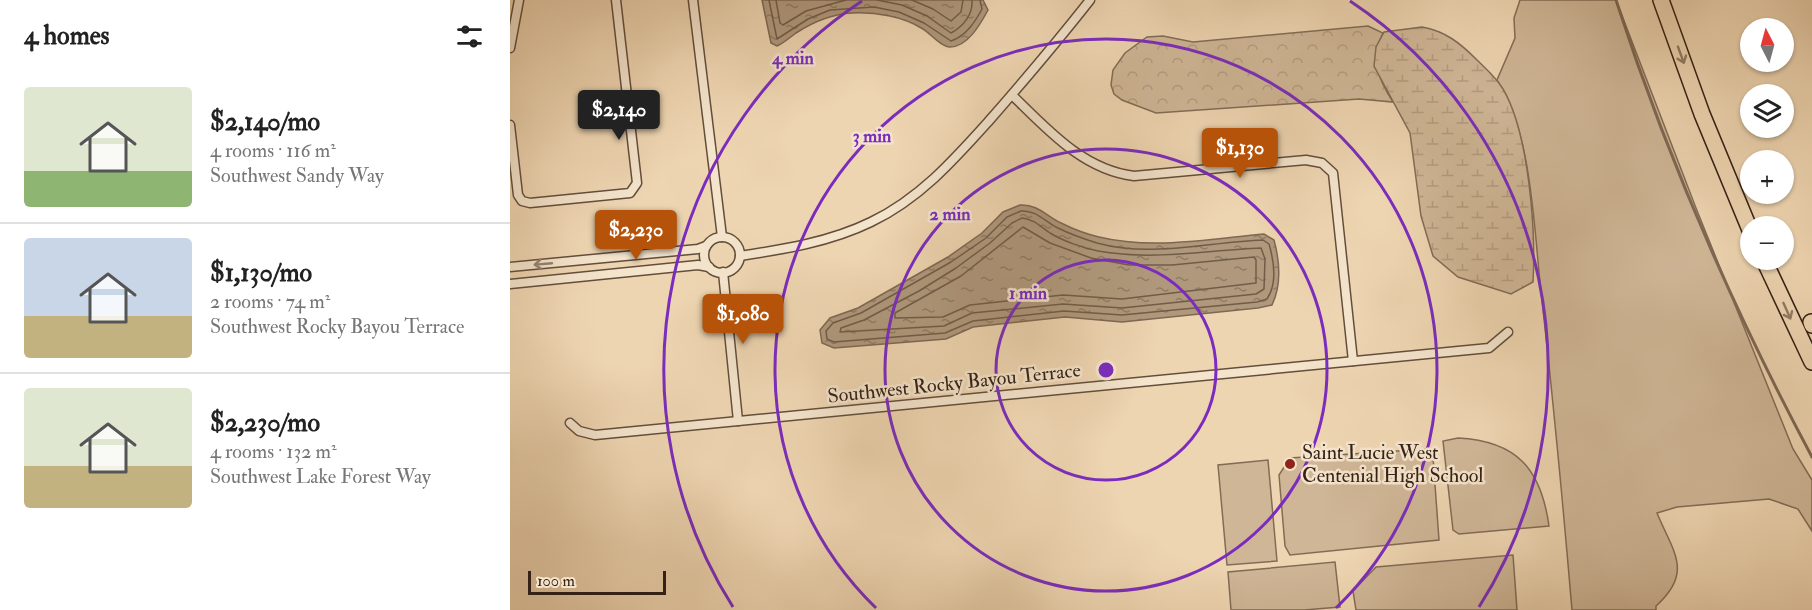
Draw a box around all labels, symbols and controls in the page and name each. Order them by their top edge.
north arrow [1740,18,1794,72]
map controls [1740,18,1794,270]
text: 4 homes [24,20,110,52]
icon: filters [453,20,486,53]
one-way arrow [1677,45,1688,64]
text: 4 min [771,47,814,70]
button: layers [1740,84,1794,138]
pin: $2,140 [570,90,668,141]
text: $2,140 [592,97,646,122]
text: $2,140/mo [210,106,320,138]
icon: home [72,111,144,183]
text: 3 min [853,125,892,148]
pin: $1,130 [1191,128,1289,179]
text: $1,130 [1216,135,1264,160]
text: 4 rooms · 116 m² [210,138,336,163]
button: + [1740,150,1794,204]
text: Southwest Sandy Way [210,163,384,188]
text: 2 min [930,203,971,226]
pin: $2,230 [587,210,685,261]
button: − [1740,216,1794,270]
text: $2,230 [609,217,663,242]
text: $1,130/mo [210,257,312,289]
one-way arrow [533,259,553,270]
icon: home [72,262,144,334]
text: 1 min [1009,282,1048,305]
text: 2 rooms · 74 m² [210,289,331,314]
pin: $1,080 [694,294,792,345]
text: $1,080 [716,301,770,326]
one-way arrow [1782,302,1793,320]
text: Southwest Rocky Bayou Terrace [210,314,464,339]
street label: Southwest Rocky Bayou Terrace [826,357,1082,409]
centre of rings [1096,360,1116,380]
text: $2,230/mo [210,407,320,439]
icon: home [72,412,144,484]
text: 4 rooms · 132 m² [210,439,337,464]
place label: Saint Lucie West Centenial High School [1302,440,1483,488]
marker: Saint Lucie West Centenial High School [1283,457,1297,471]
text: Southwest Lake Forest Way [210,464,431,489]
scale bar [528,568,666,596]
text: 100 m [537,571,575,591]

